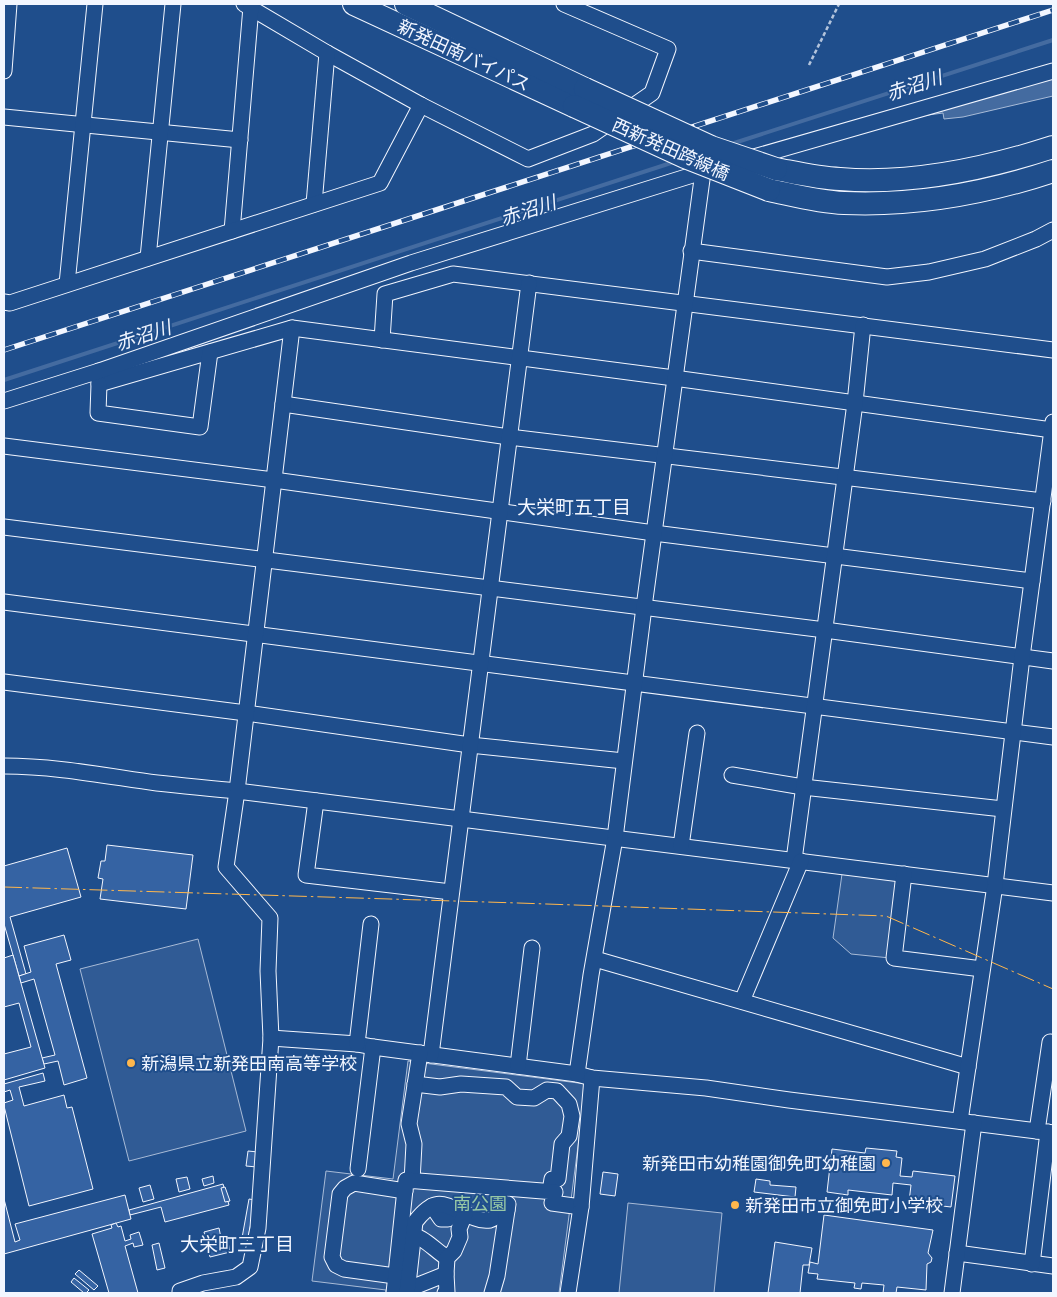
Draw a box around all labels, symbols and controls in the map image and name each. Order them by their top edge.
street label: 新発田南バイパス [394,14,534,96]
water label: 赤沼川 [883,64,947,105]
street label: 西新発田跨線橋 [609,113,733,185]
water label: 赤沼川 [497,189,561,230]
water label: 赤沼川 [112,314,176,355]
district label: 大栄町五丁目 [517,495,631,519]
place label: 新潟県立新発田南高等学校 [141,1052,357,1075]
marker: 新潟県立新発田南高等学校 [125,1057,137,1069]
place label: 新発田市幼稚園御免町幼稚園 [642,1152,876,1175]
marker: 新発田市幼稚園御免町幼稚園 [880,1157,892,1169]
park label: 南公園 [453,1192,507,1215]
place label: 新発田市立御免町小学校 [745,1194,943,1217]
marker: 新発田市立御免町小学校 [729,1199,741,1211]
district label: 大栄町三丁目 [180,1232,294,1256]

